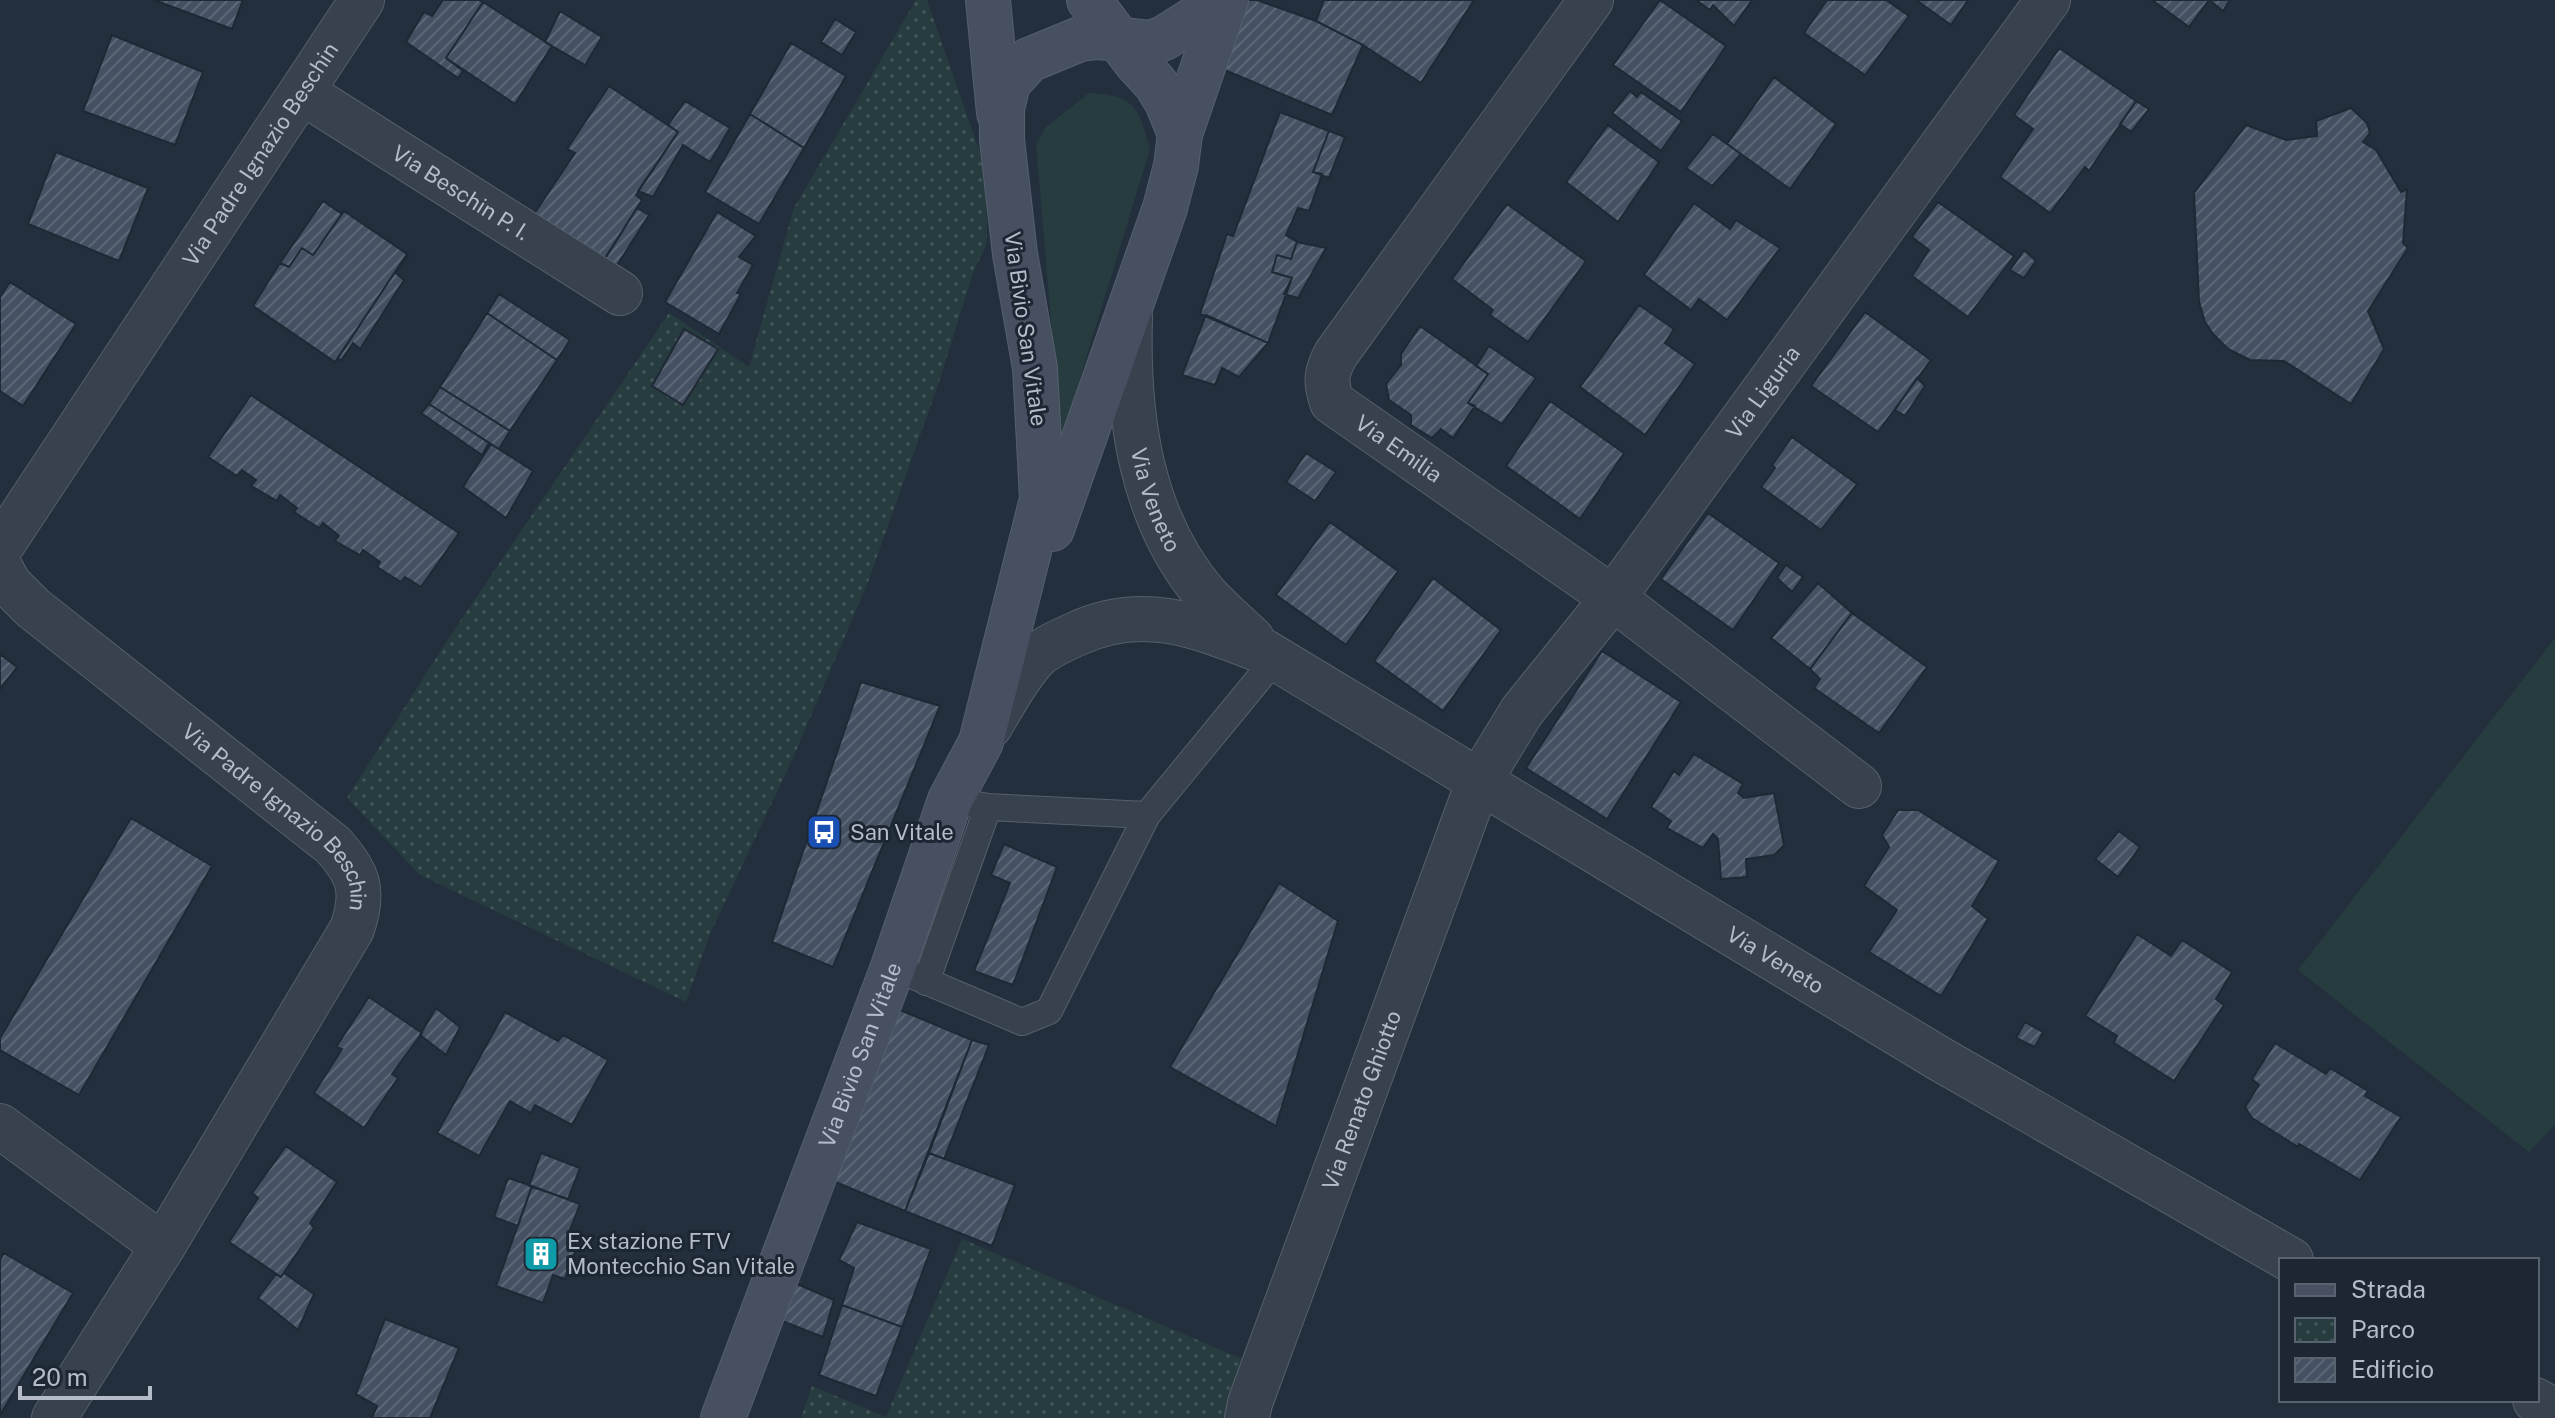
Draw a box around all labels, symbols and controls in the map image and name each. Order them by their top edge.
street label: Via Padre Ignazio Beschin [177,37,343,271]
street label: Via Beschin P. I. [387,139,534,245]
street label: Via Bivio San Vitale [999,230,1053,428]
street label: Via Liguria [1720,341,1805,444]
street label: Via Emilia [1350,409,1447,488]
street label: Via Veneto [1126,445,1186,556]
street label: Via Padre Ignazio Beschin [177,718,372,913]
bus stop icon: San Vitale [805,813,843,851]
place label: San Vitale [850,819,954,845]
street label: Via Veneto [1722,921,1829,999]
street label: Via Bivio San Vitale [813,959,907,1151]
street label: Via Renato Ghiotto [1316,1007,1406,1194]
place label: Ex stazione FTV Montecchio San Vitale [567,1228,795,1279]
building icon: Ex stazione FTV Montecchio San Vitale [522,1235,560,1273]
legend [2279,1258,2539,1402]
text: Strada [2351,1275,2426,1303]
text: Parco [2351,1315,2415,1343]
scale bar [20,1350,150,1400]
text: Edificio [2351,1355,2434,1383]
text: 20 m [32,1363,88,1391]

